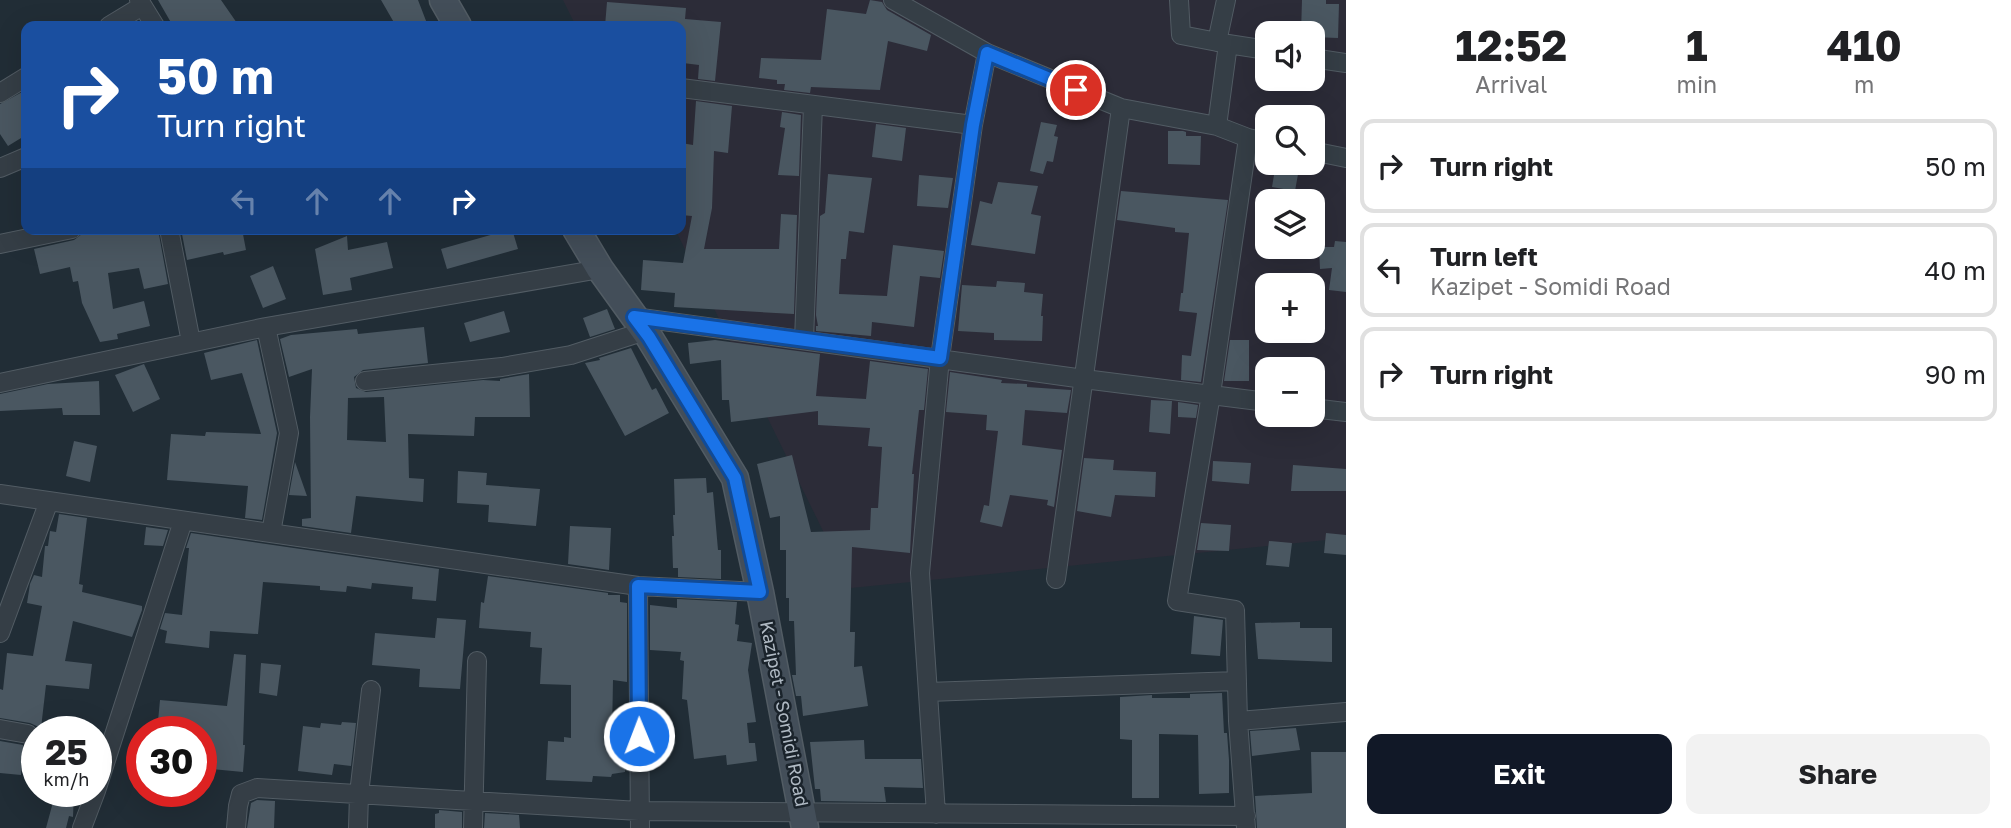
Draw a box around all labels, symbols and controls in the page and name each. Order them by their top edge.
text: 12:52 [1455,20,1567,70]
text: 1 [1686,20,1708,70]
text: 410 [1827,20,1902,70]
map controls [1255,21,1325,427]
button: sound [1255,21,1325,91]
text: 50 m [157,46,274,105]
icon: right [42,49,133,140]
pin [1046,60,1106,120]
text: Arrival [1475,70,1547,98]
text: min [1677,70,1717,98]
text: m [1854,70,1874,98]
icon: arrive [1057,71,1095,109]
button: search [1255,105,1325,175]
text: Turn right [157,106,306,144]
icon: right [1371,147,1409,185]
text: Turn right [1430,151,1553,182]
text: 50 m [1925,151,1986,182]
icon: left [225,182,263,220]
icon: ahead [298,182,336,220]
icon: ahead [371,182,409,220]
icon: right [444,182,482,220]
button: layers [1255,189,1325,259]
text: Turn left [1430,241,1538,272]
icon: left [1371,251,1409,289]
text: 40 m [1925,255,1986,286]
text: Kazipet - Somidi Road [1430,272,1671,300]
button: + [1255,273,1325,343]
icon: right [1371,355,1409,393]
button: − [1255,357,1325,427]
text: Turn right [1430,359,1553,390]
text: 90 m [1925,359,1986,390]
street label: Kazipet - Somidi Road [756,619,814,808]
position arrow [602,699,676,773]
speed limit sign: 30 [126,716,217,807]
text: 25 [45,731,88,773]
button: Exit [1367,734,1672,814]
button: Share [1686,734,1990,814]
text: km/h [44,768,89,790]

